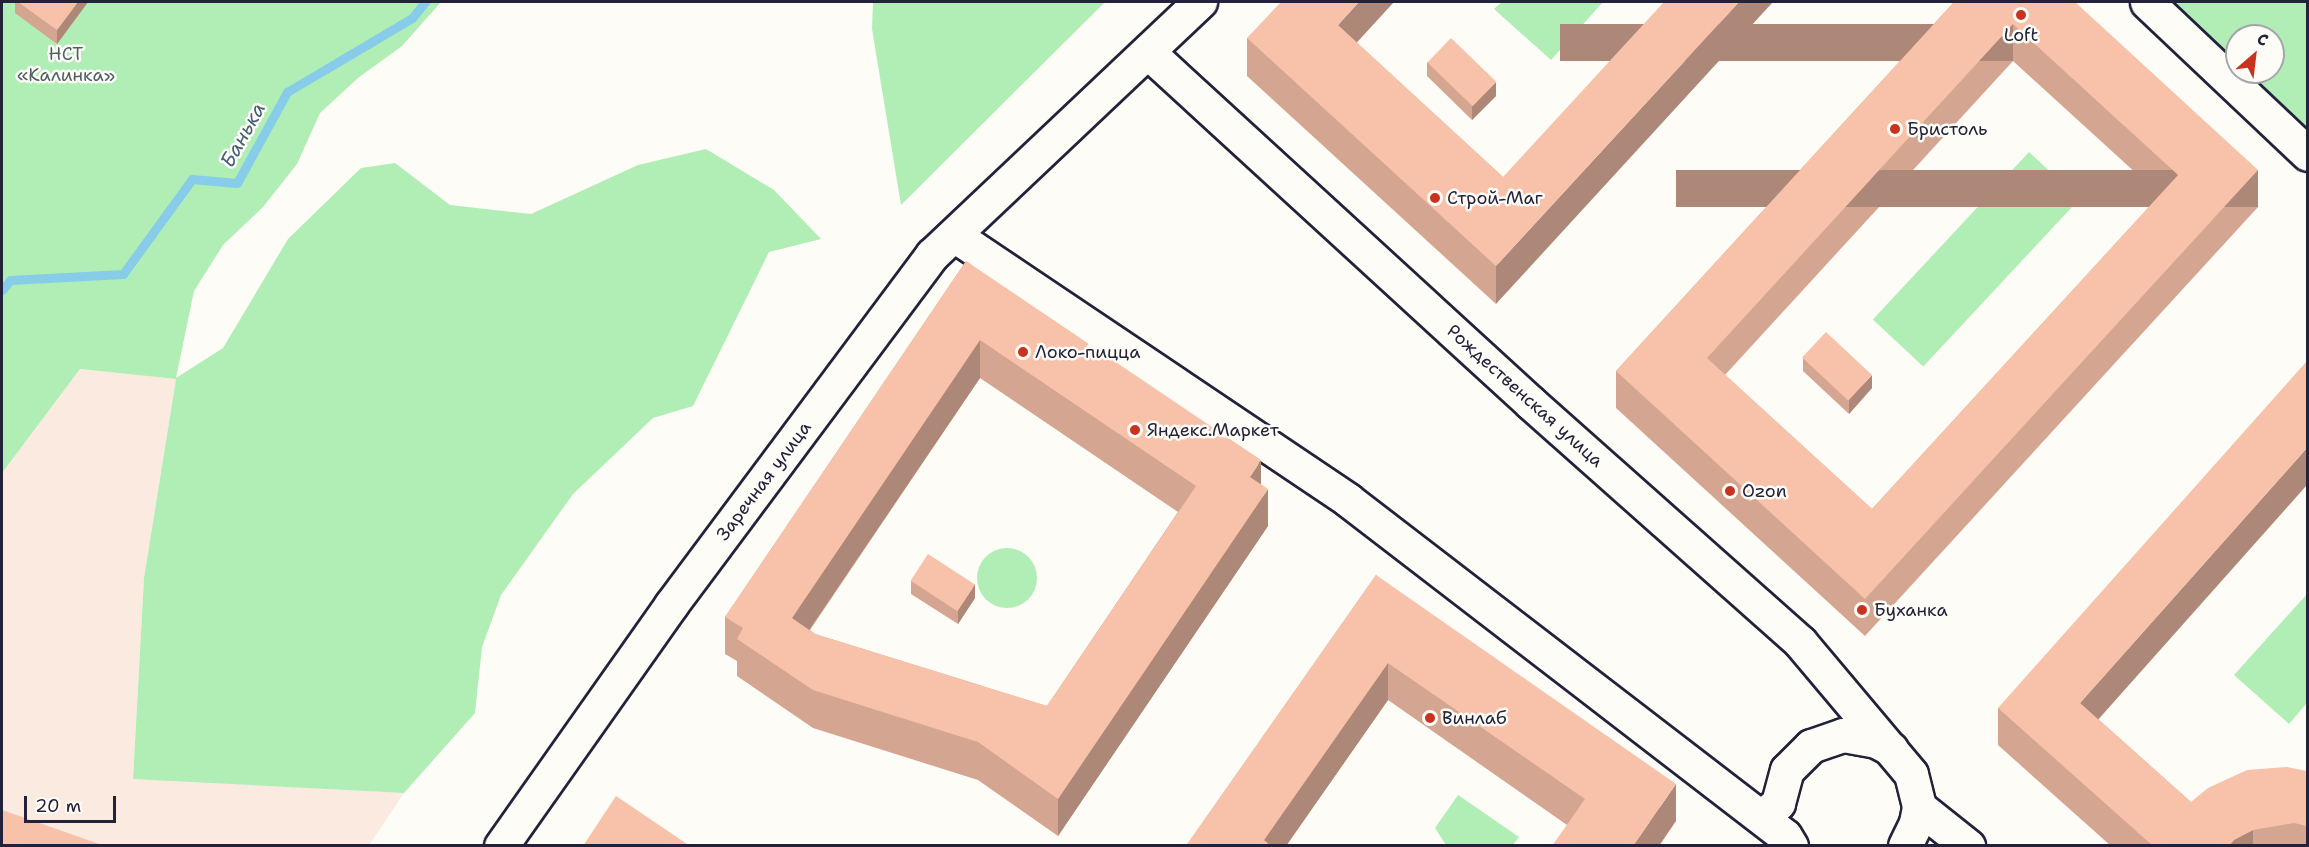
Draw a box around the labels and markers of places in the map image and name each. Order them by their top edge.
marker: Loft [2014,8,2028,22]
place label: Loft [2004,24,2038,46]
place label: Бристоль [1907,118,1987,140]
marker: Бристоль [1888,122,1902,136]
place label: Строй-Маг [1447,187,1543,209]
marker: Строй-Маг [1428,191,1442,205]
place label: Локо-пицца [1035,341,1140,363]
marker: Локо-пицца [1016,345,1030,359]
place label: Яндекс.Маркет [1147,419,1279,441]
marker: Яндекс.Маркет [1128,423,1142,437]
place label: Ozon [1742,480,1787,502]
marker: Ozon [1723,484,1737,498]
place label: Буханка [1874,599,1948,621]
marker: Буханка [1855,603,1869,617]
place label: Винлаб [1442,707,1507,729]
marker: Винлаб [1423,711,1437,725]

